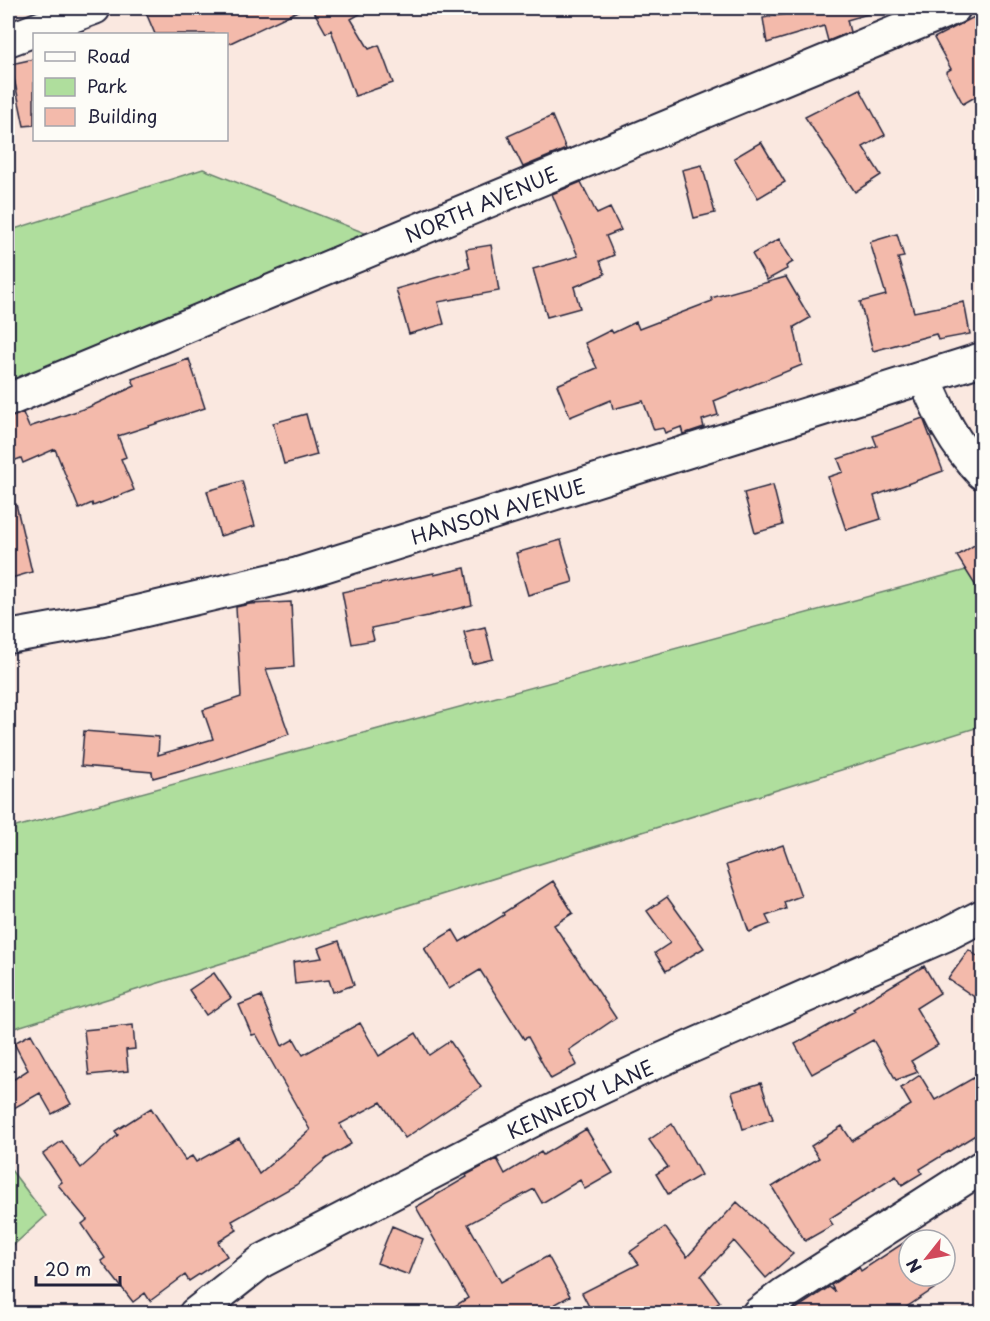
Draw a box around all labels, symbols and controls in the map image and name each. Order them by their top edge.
legend [33,33,228,141]
text: Road [87,42,131,69]
text: Park [87,72,127,99]
text: Building [87,102,157,129]
street label: NORTH AVENUE [400,158,562,250]
street label: HANSON AVENUE [407,470,589,552]
street label: KENNEDY LANE [502,1052,658,1146]
north arrow [897,1228,957,1288]
scale bar [36,1249,120,1287]
text: 20 m [45,1255,91,1282]
text: N [900,1255,927,1278]

